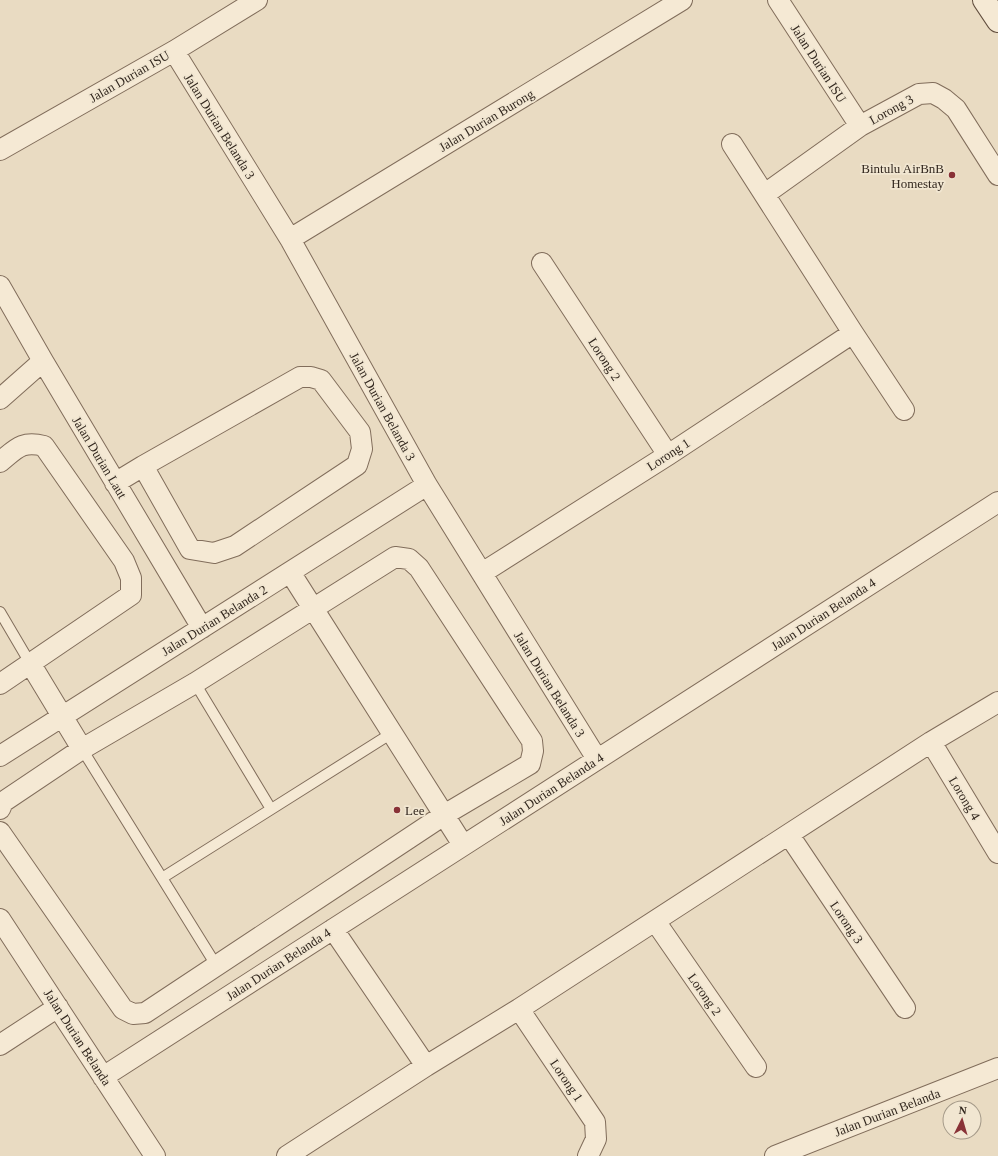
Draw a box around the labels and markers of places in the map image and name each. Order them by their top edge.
place label: Bintulu AirBnB Homestay [861,161,944,191]
marker: Bintulu AirBnB Homestay [947,170,957,180]
place label: Lee [405,803,425,818]
marker: Lee [392,805,402,815]

